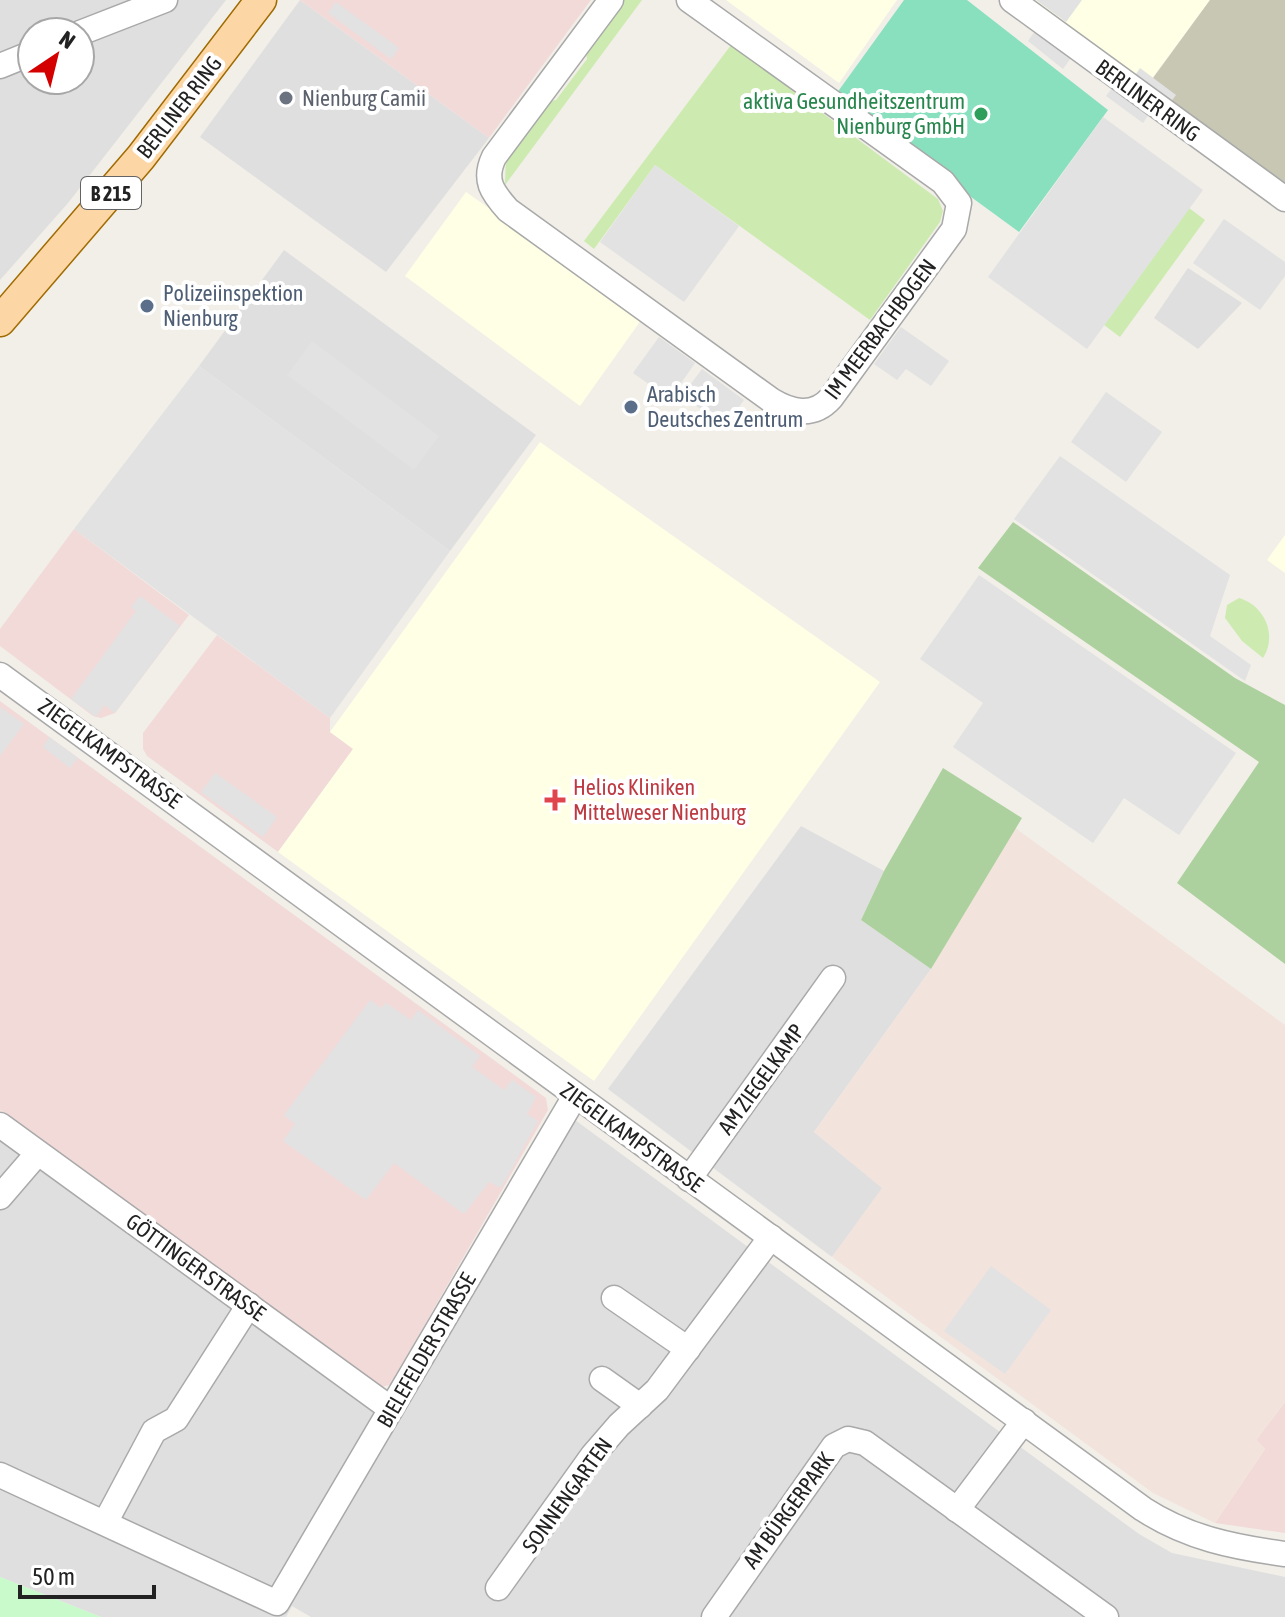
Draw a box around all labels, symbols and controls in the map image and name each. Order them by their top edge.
north arrow [16,16,96,96]
text: N [55,25,80,54]
street label: BERLINER RING [131,51,227,163]
street label: BERLINER RING [1091,53,1205,147]
place label: Nienburg Camii [302,85,426,111]
place label: aktiva Gesundheitszentrum Nienburg GmbH [743,88,965,139]
marker: Nienburg Camii [277,89,295,107]
marker: aktiva Gesundheitszentrum Nienburg GmbH [972,105,990,123]
road number: B 215 [81,177,141,209]
street label: IM MEERBACHBOGEN [819,254,941,404]
place label: Polizeiinspektion Nienburg [163,280,304,331]
marker: Polizeiinspektion Nienburg [138,297,156,315]
place label: Arabisch Deutsches Zentrum [647,381,803,432]
marker: Arabisch Deutsches Zentrum [622,398,640,416]
street label: ZIEGELKAMPSTRASSE [34,693,187,814]
place label: Helios Kliniken Mittelweser Nienburg [573,774,747,825]
marker: Helios Kliniken Mittelweser Nienburg [544,789,566,811]
street label: AM ZIEGELKAMP [712,1019,810,1139]
street label: ZIEGELKAMPSTRASSE [556,1077,709,1198]
street label: GÖTTINGER STRASSE [121,1208,271,1327]
street label: BIELEFELDER STRASSE [371,1267,481,1432]
street label: SONNENGARTEN [517,1432,617,1558]
street label: AM BÜRGERPARK [737,1447,839,1573]
scale bar [20,1549,154,1599]
text: 50 m [32,1563,75,1590]

